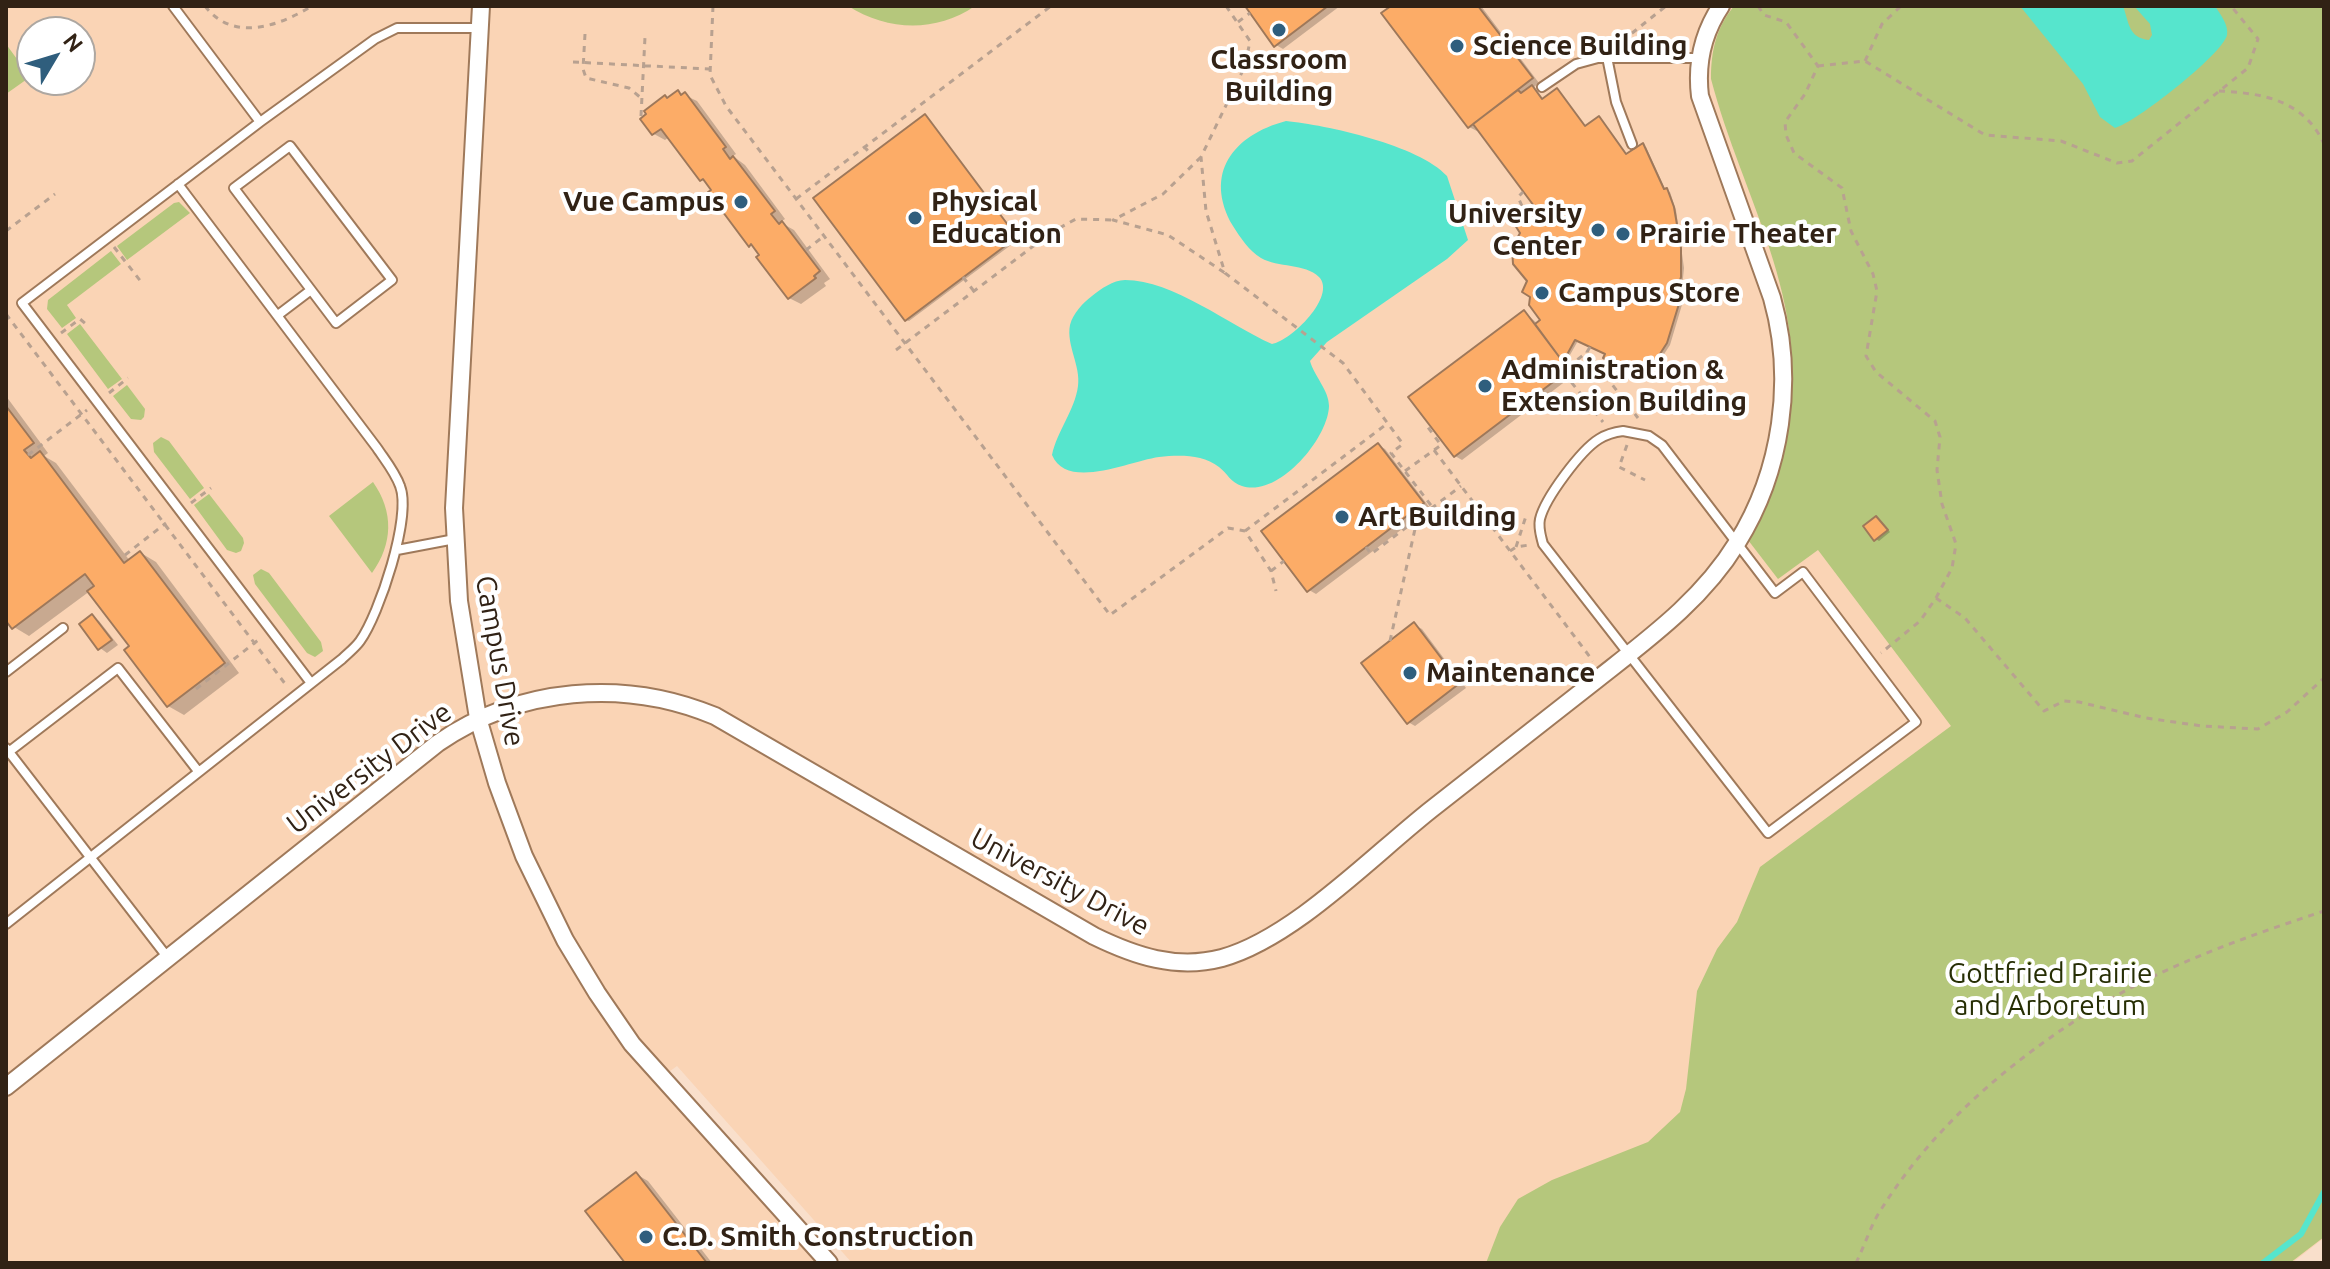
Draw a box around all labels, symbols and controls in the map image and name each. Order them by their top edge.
north arrow [16,16,96,96]
marker: Classroom Building [1270,21,1288,39]
text: N [59,28,89,56]
place label: Science Building [1473,29,1688,63]
marker: Science Building [1448,37,1466,55]
place label: Classroom Building [1210,43,1348,109]
place label: Vue Campus [563,185,725,219]
place label: Physical Education [931,185,1062,251]
marker: Vue Campus [732,193,750,211]
place label: University Center [1448,197,1582,263]
marker: Physical Education [906,209,924,227]
place label: Prairie Theater [1639,217,1837,251]
marker: University Center [1589,221,1607,239]
marker: Prairie Theater [1614,225,1632,243]
place label: Campus Store [1558,276,1740,310]
marker: Campus Store [1533,284,1551,302]
place label: Administration & Extension Building [1501,353,1747,419]
marker: Administration & Extension Building [1476,377,1494,395]
place label: Art Building [1358,500,1517,534]
marker: Art Building [1333,508,1351,526]
street label: Campus Drive [468,573,532,749]
place label: Maintenance [1426,656,1595,690]
marker: Maintenance [1401,664,1419,682]
street label: University Drive [280,695,458,841]
street label: University Drive [965,821,1155,943]
park label: Gottfried Prairie and Arboretum [1948,957,2152,1023]
place label: C.D. Smith Construction [662,1220,974,1254]
marker: C.D. Smith Construction [637,1228,655,1246]

